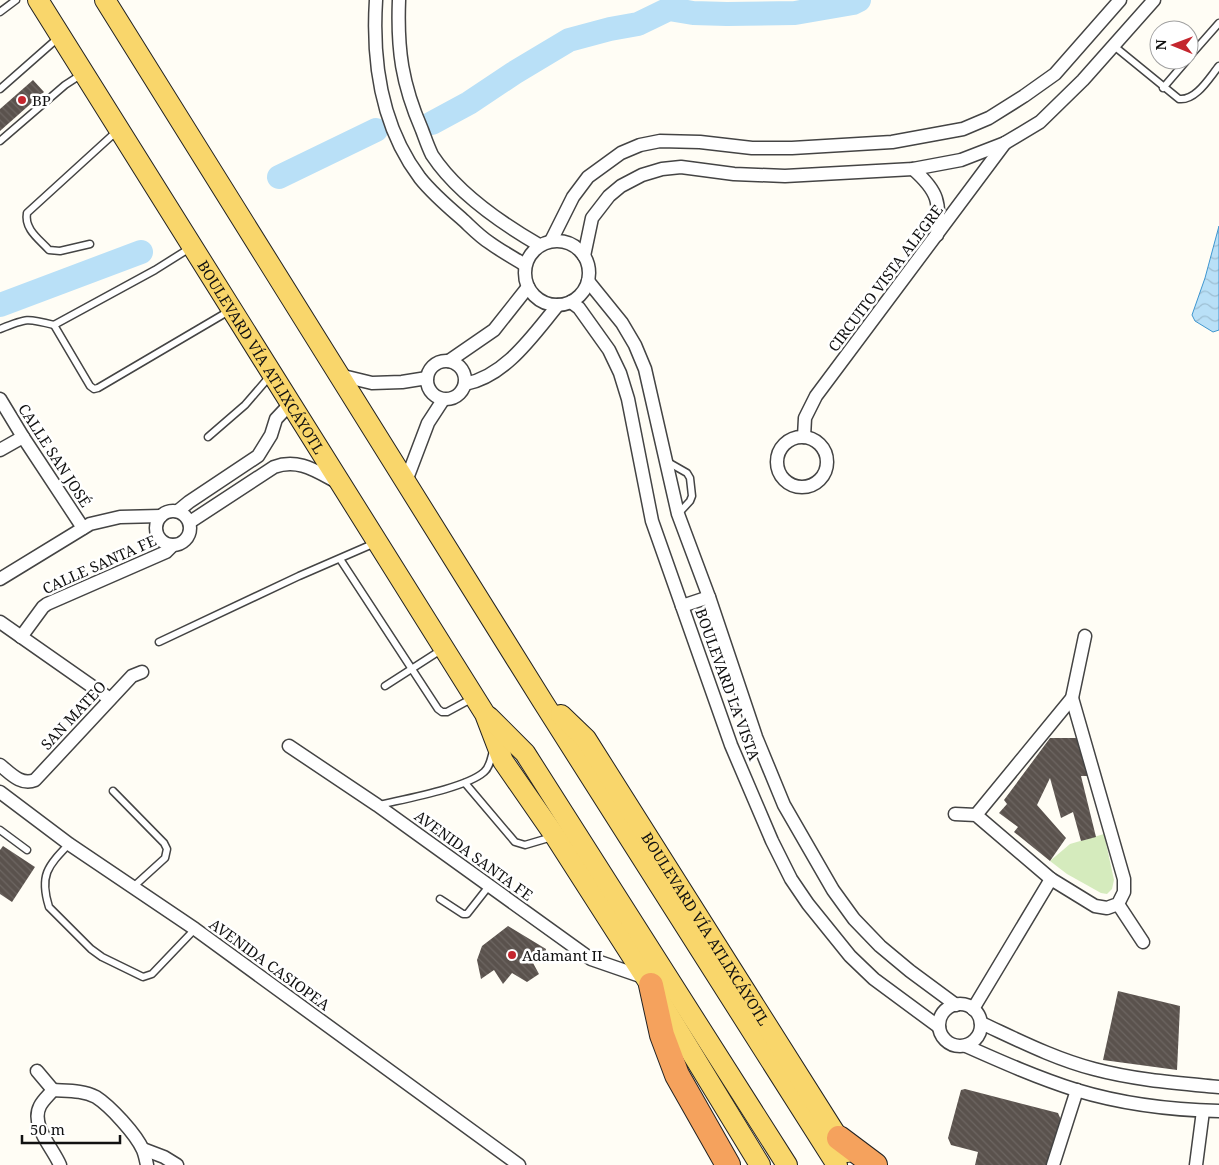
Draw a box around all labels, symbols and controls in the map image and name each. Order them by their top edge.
north arrow [1149,20,1199,70]
text: N [1151,39,1170,50]
place label: BP [32,90,51,110]
marker: BP [16,94,28,106]
street label: CIRCUITO VISTA ALEGRE [823,200,947,356]
street label: BOULEVARD VÍA ATLIXCÁYOTL [193,256,330,457]
street label: CALLE SAN JOSÉ [14,399,96,511]
street label: CALLE SANTA FE [39,530,159,598]
street label: BOULEVARD LA VISTA [691,605,765,763]
street label: SAN MATEO [36,676,110,754]
street label: AVENIDA SANTA FE [411,805,537,905]
street label: BOULEVARD VÍA ATLIXCÁYOTL [637,828,774,1029]
street label: AVENIDA CASIOPEA [206,913,335,1015]
place label: Adamant II [522,945,602,965]
marker: Adamant II [506,949,518,961]
scale bar [22,1112,120,1144]
text: 50 m [30,1119,65,1139]

